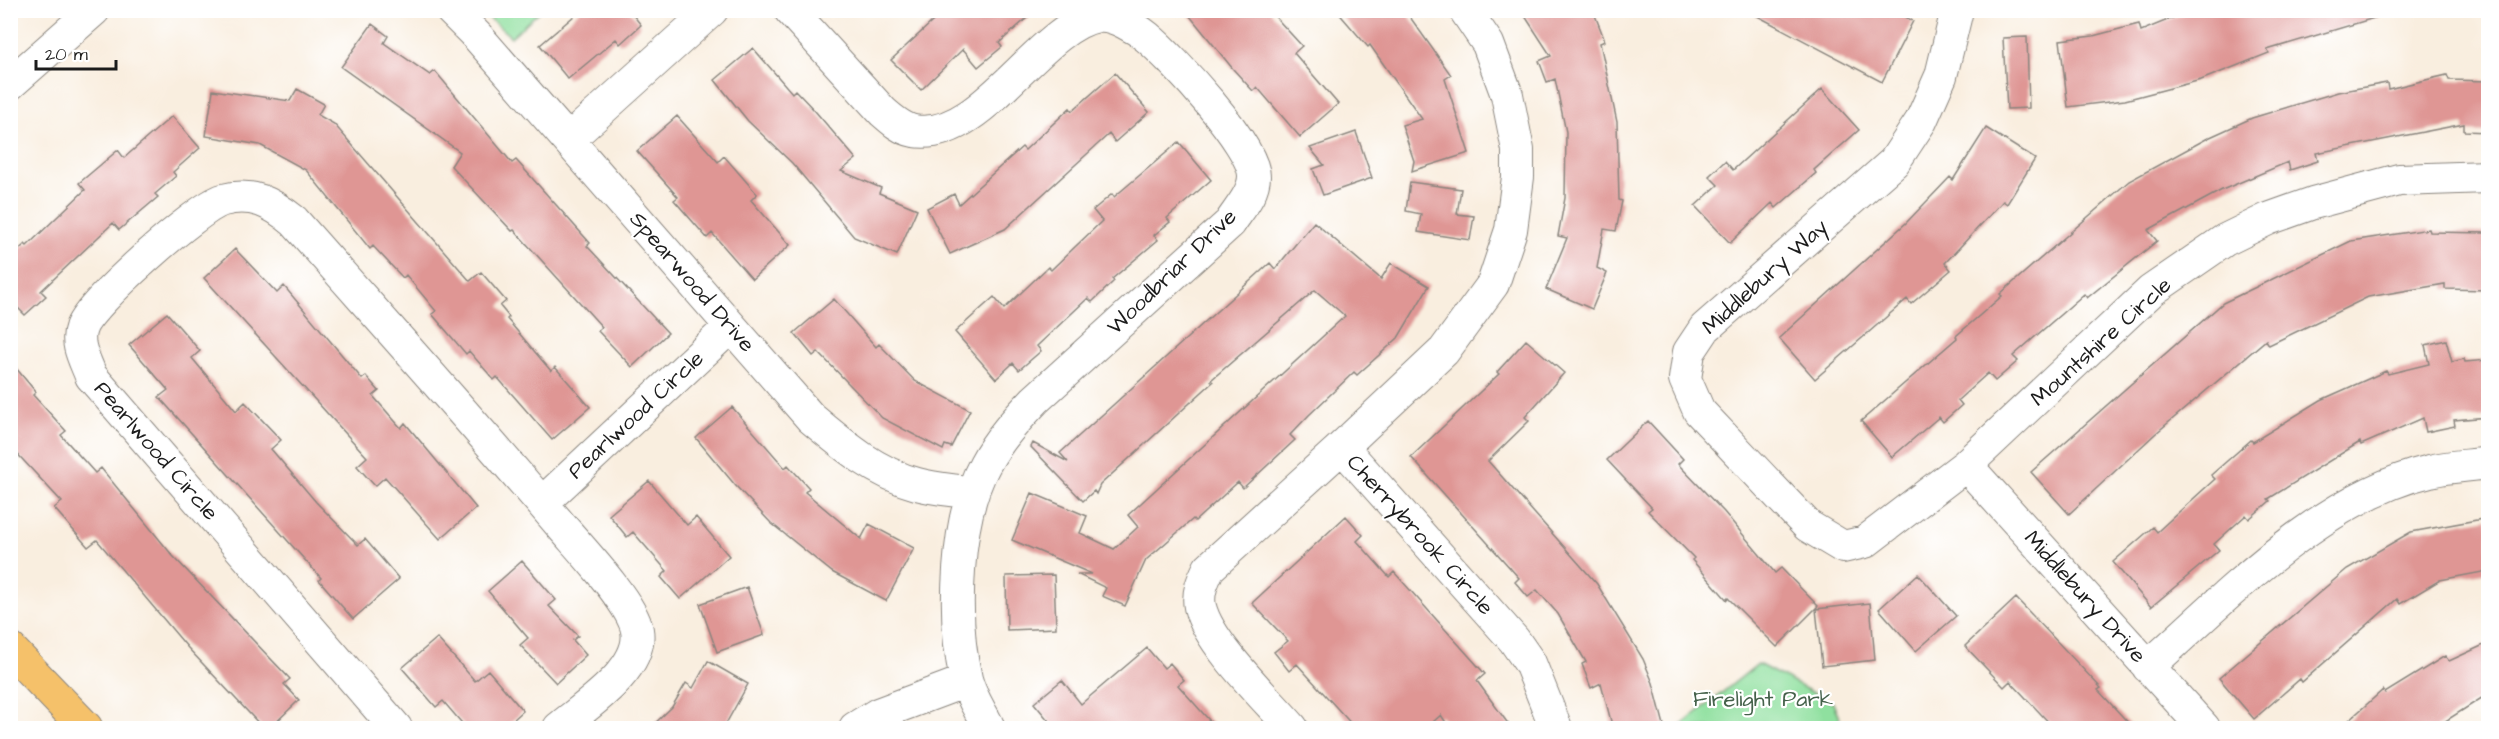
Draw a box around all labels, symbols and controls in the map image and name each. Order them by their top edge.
scale bar [36,33,116,71]
text: 20 m [45,42,88,67]
street label: Woodbriar Drive [1100,202,1244,342]
street label: Spearwood Drive [622,205,762,359]
street label: Middlebury Way [1695,212,1835,343]
street label: Mountshire Circle [2024,270,2178,414]
street label: Pearlwood Circle [561,344,711,486]
street label: Pearlwood Circle [87,375,225,528]
street label: Cherrybrook Circle [1339,448,1501,623]
street label: Middlebury Drive [2016,524,2153,671]
park label: Firelight Park [1693,684,1834,716]

